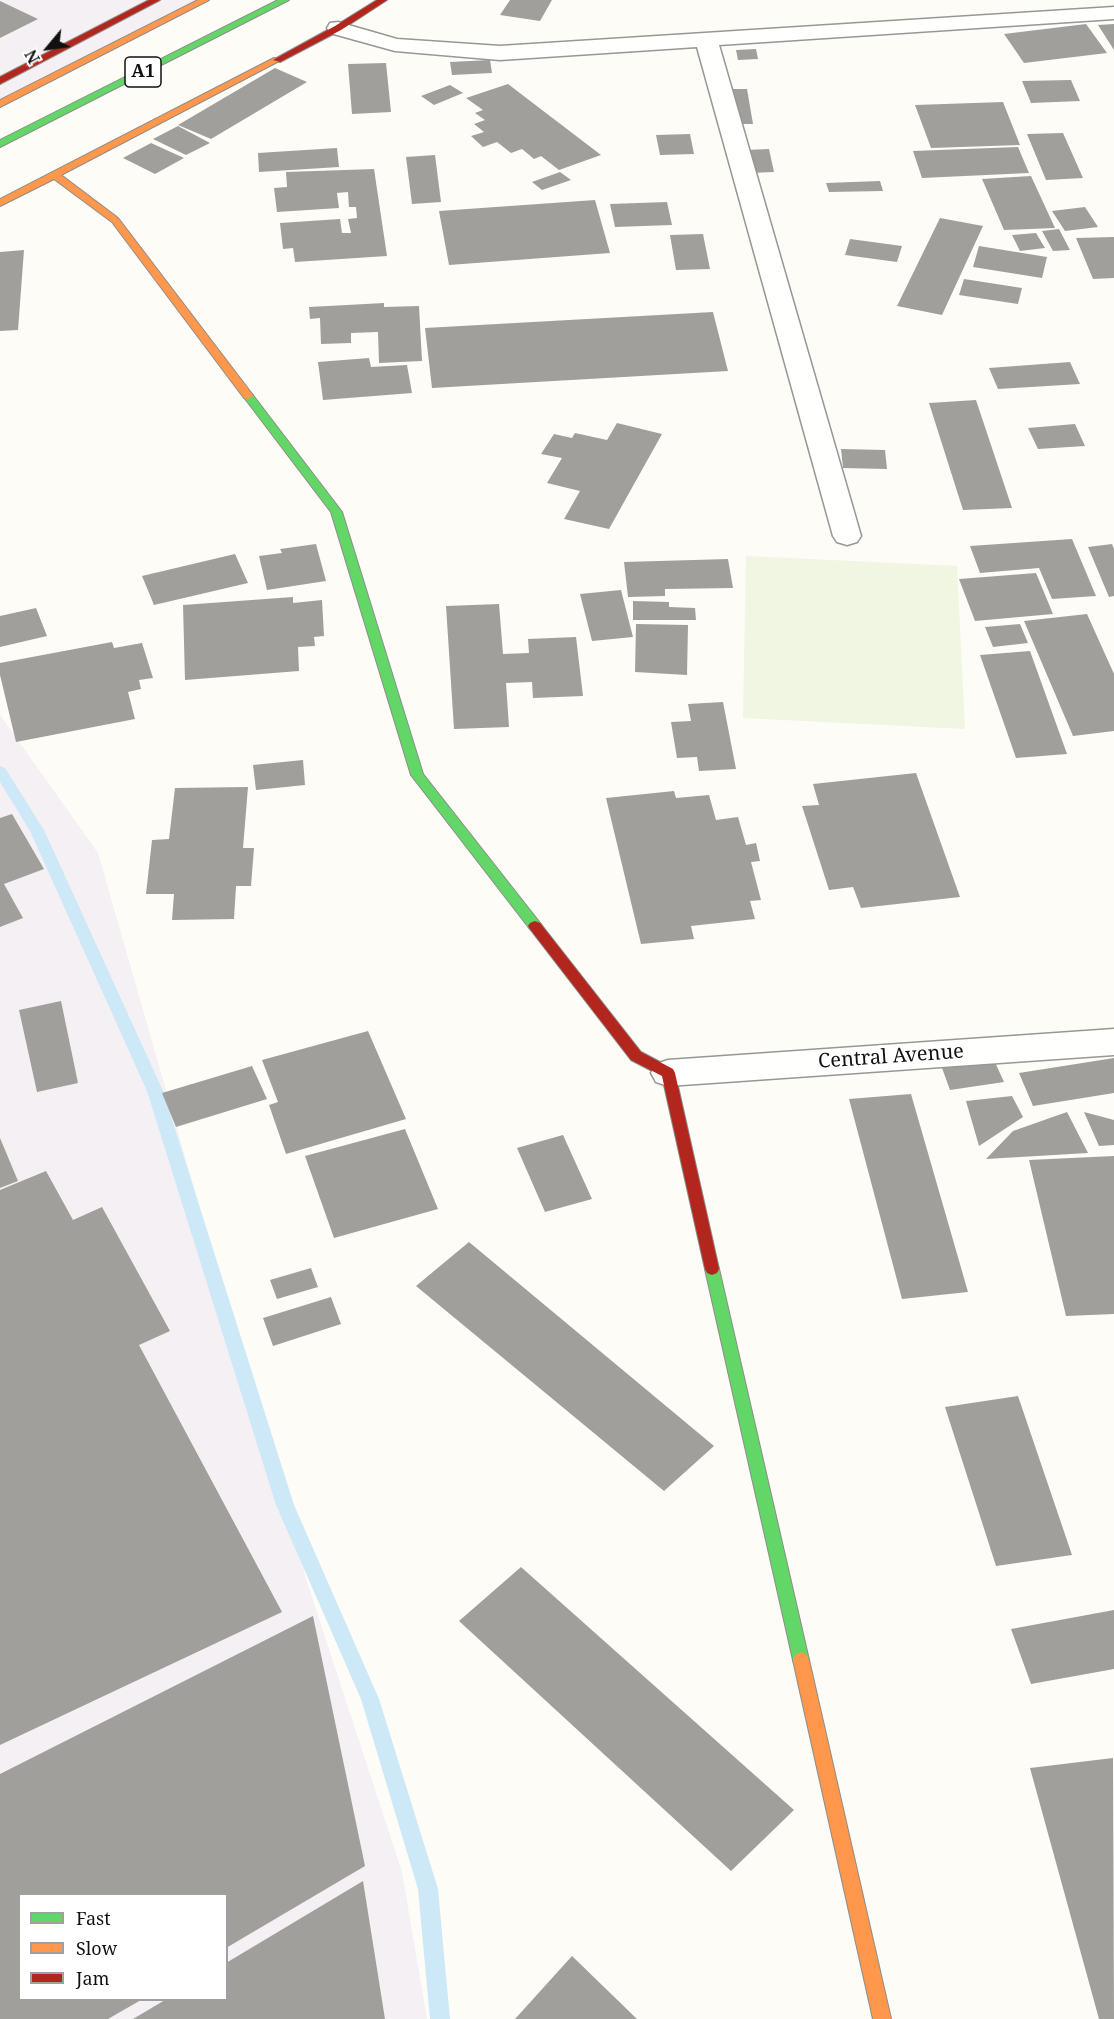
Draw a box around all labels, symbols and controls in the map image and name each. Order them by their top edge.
north arrow [18,18,78,78]
text: N [20,46,45,68]
road number: A1 [125,57,161,87]
street label: Central Avenue [817,1040,965,1074]
legend [18,1893,228,2001]
text: Fast [76,1906,111,1930]
text: Slow [76,1936,117,1960]
text: Jam [76,1966,110,1990]

